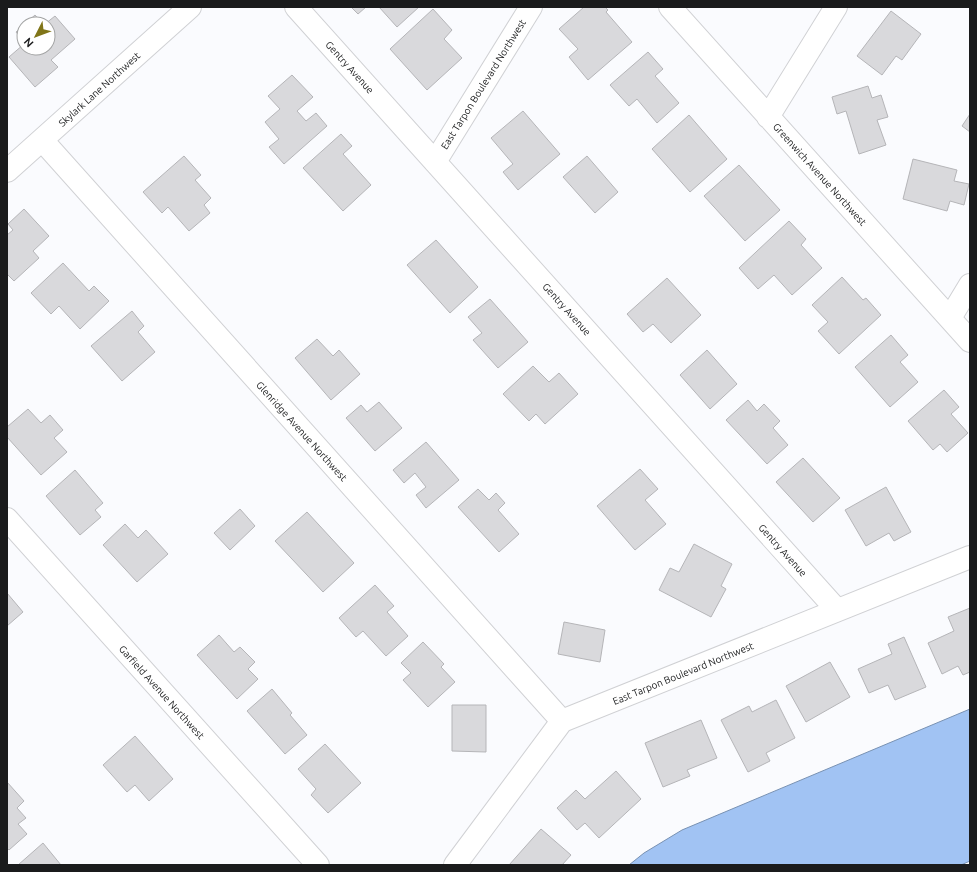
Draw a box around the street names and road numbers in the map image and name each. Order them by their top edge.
street label: East Tarpon Boulevard Northwest [439,17,528,151]
street label: Gentry Avenue [323,39,376,96]
street label: Skylark Lane Northwest [56,50,142,129]
street label: Greenwich Avenue Northwest [771,121,869,228]
street label: Gentry Avenue [540,281,593,338]
street label: Glenridge Avenue Northwest [254,379,349,483]
street label: Gentry Avenue [756,522,809,579]
street label: East Tarpon Boulevard Northwest [611,640,755,707]
street label: Garfield Avenue Northwest [117,643,207,741]

